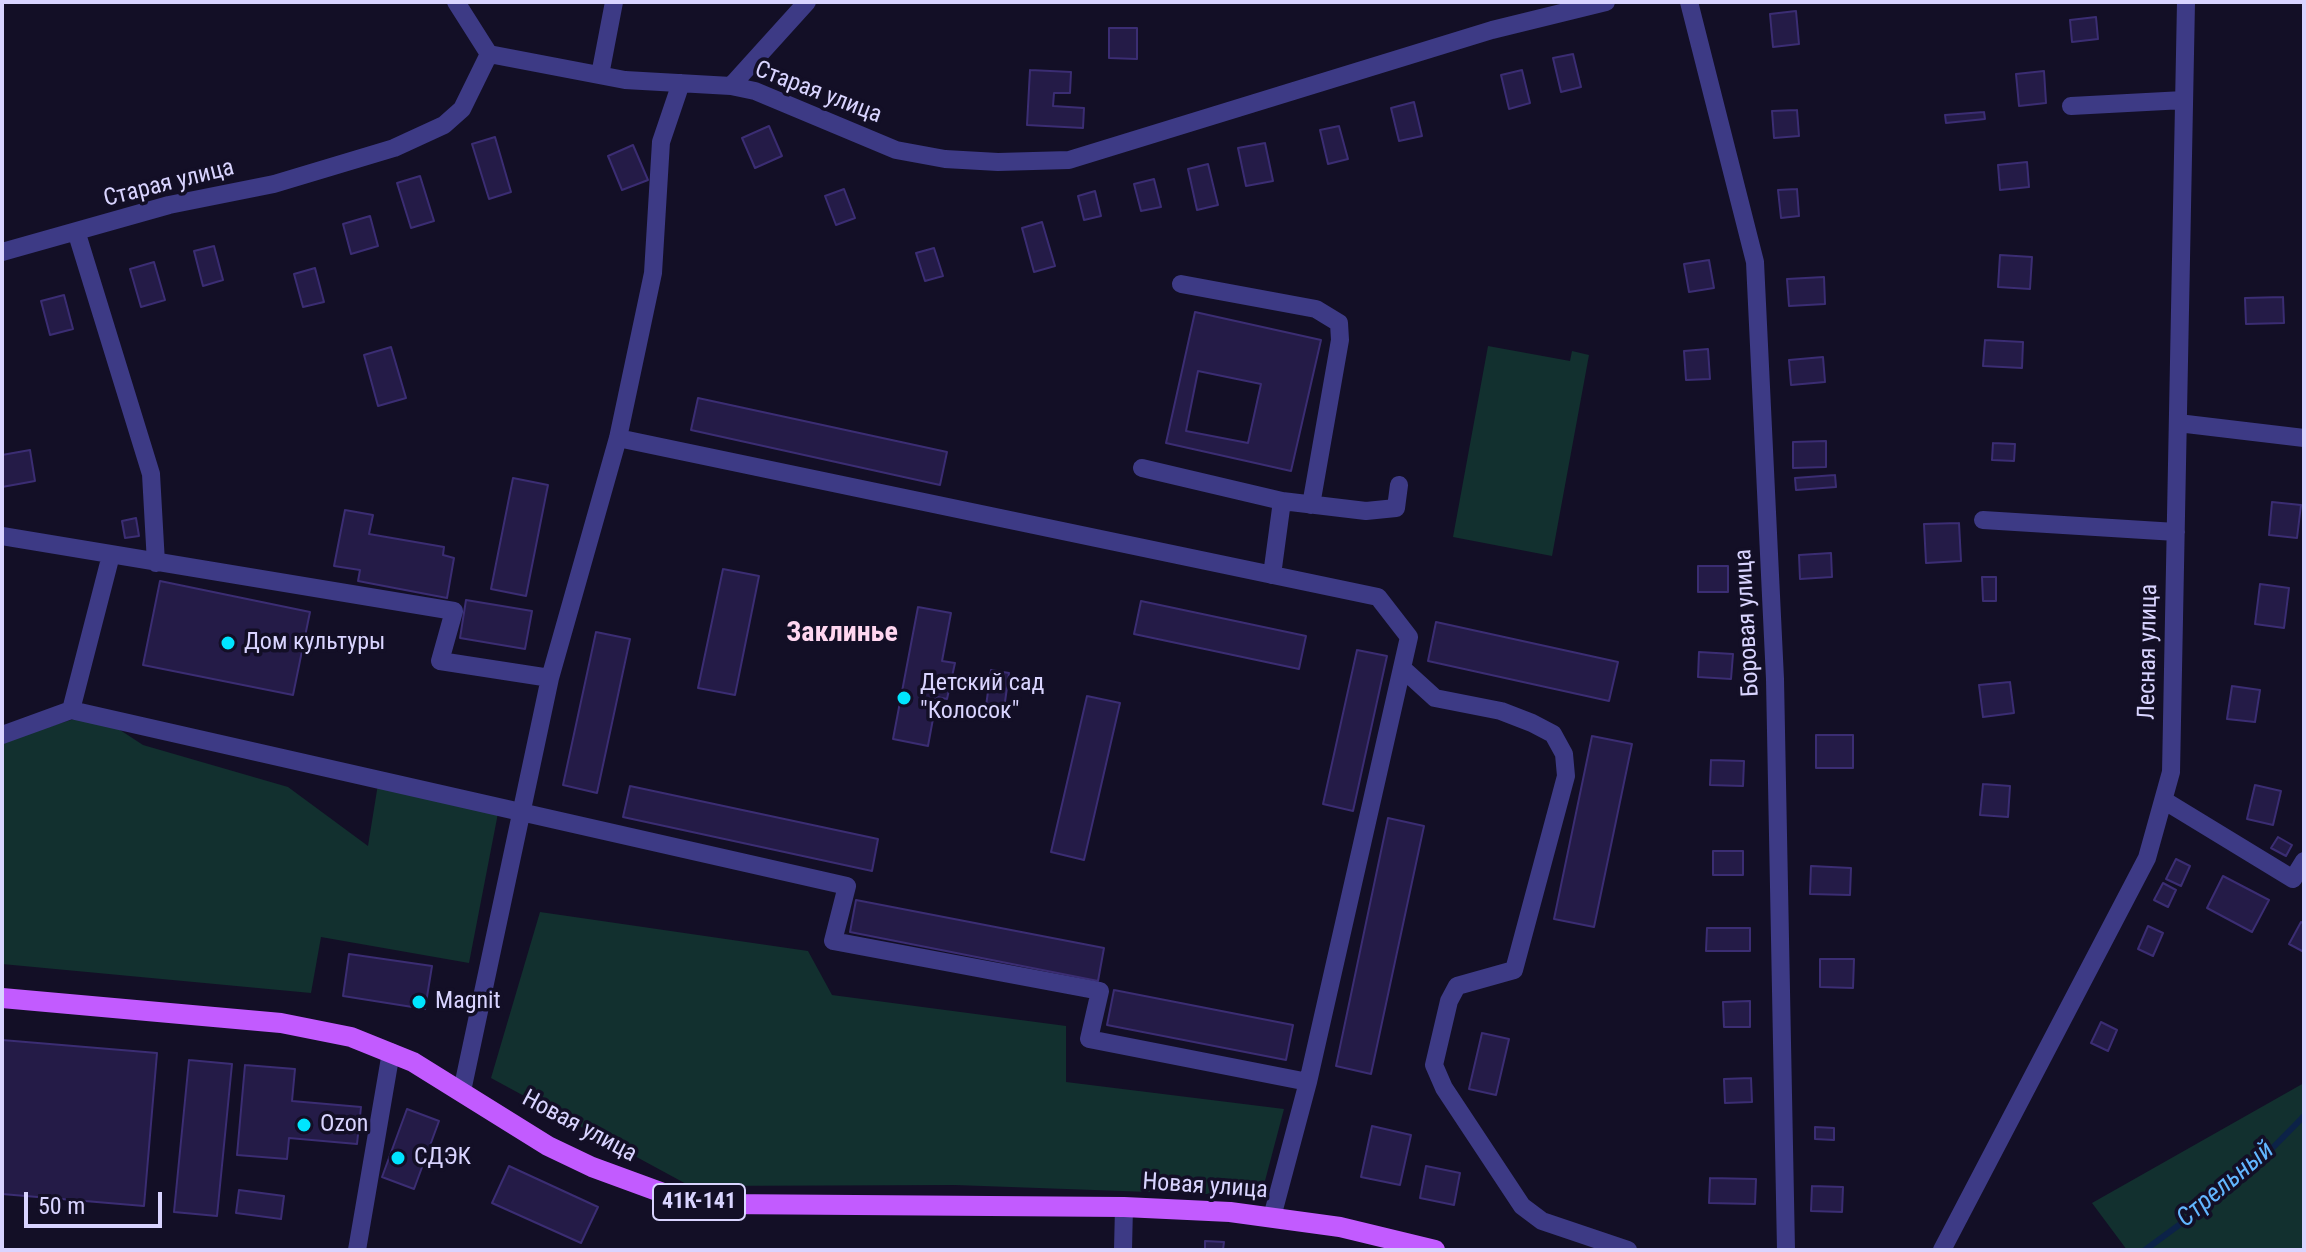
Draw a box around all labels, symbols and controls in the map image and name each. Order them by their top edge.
street label: Старая улица [750,56,886,130]
street label: Старая улица [101,154,237,214]
street label: Боровая улица [1730,548,1766,698]
street label: Лесная улица [2133,584,2165,720]
district label: Заклинье [786,617,898,651]
place label: Дом культуры [244,629,385,657]
marker: Дом культуры [219,634,237,652]
place label: Детский сад "Колосок" [920,670,1044,726]
marker: Детский сад "Колосок" [895,689,913,707]
place label: Magnit [435,988,501,1016]
marker: Magnit [410,993,428,1011]
street label: Новая улица [517,1085,641,1169]
place label: Ozon [320,1111,368,1139]
marker: Ozon [295,1116,313,1134]
water label: Стрельный [2171,1135,2281,1235]
place label: СДЭК [414,1144,471,1172]
marker: СДЭК [389,1149,407,1167]
street label: Новая улица [1141,1168,1269,1206]
scale bar [28,1176,166,1226]
road number: 41К-141 [653,1184,745,1220]
text: 50 m [38,1192,85,1220]

